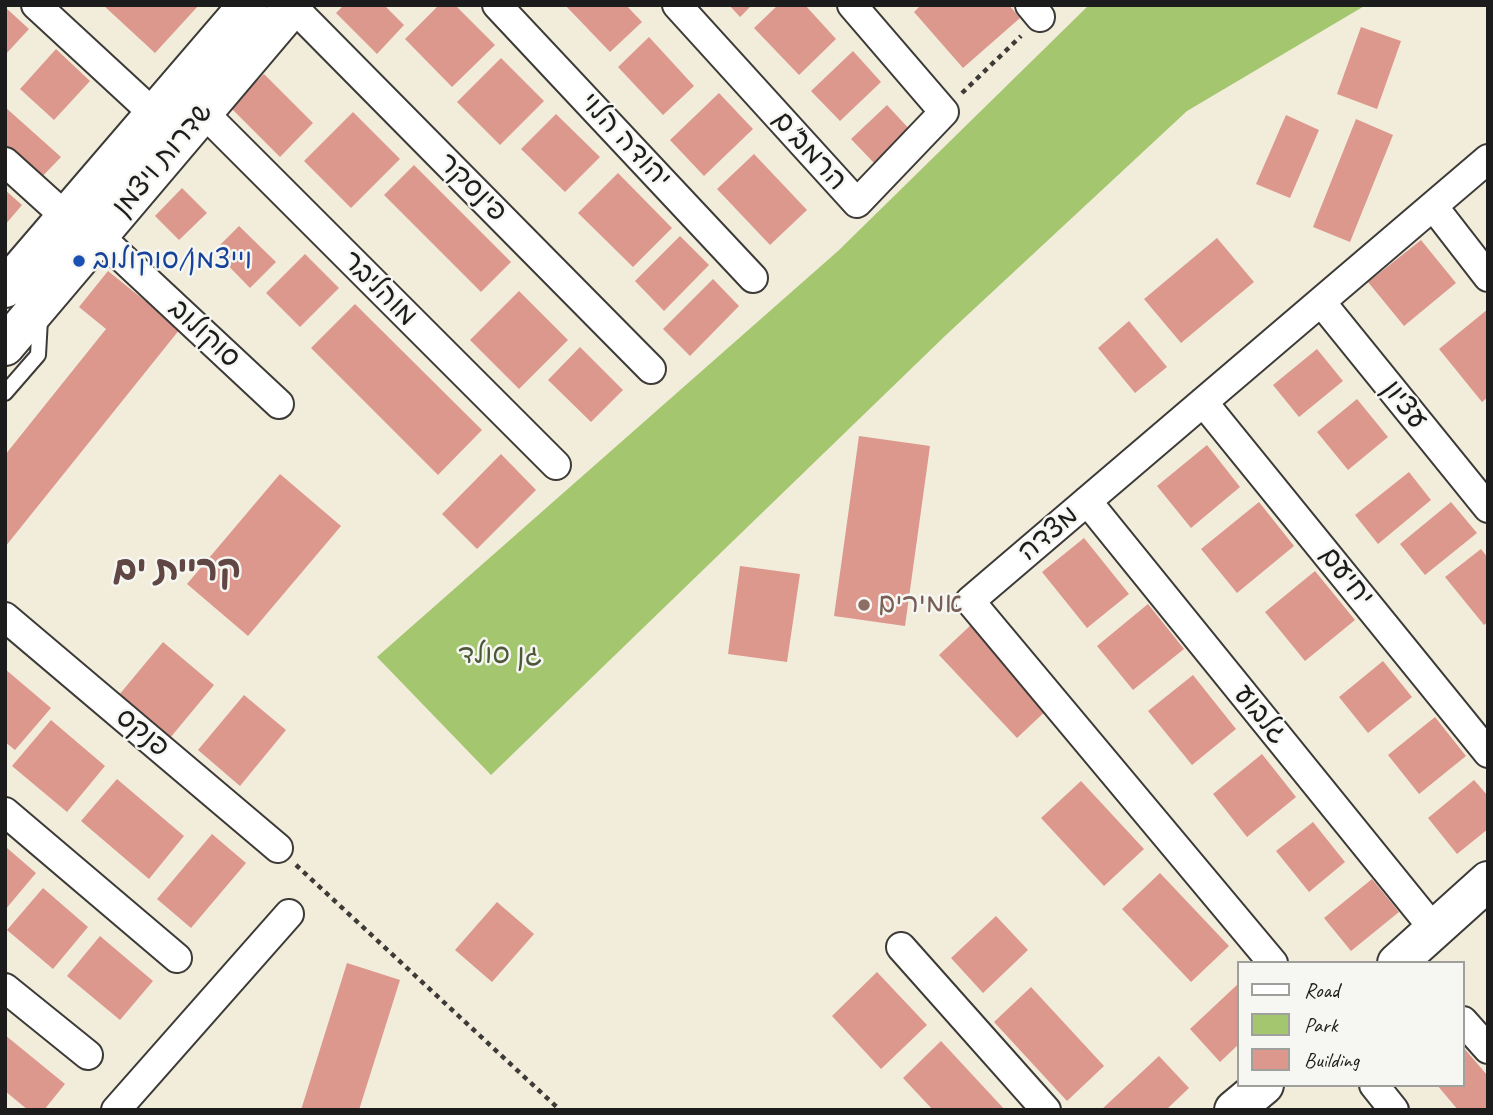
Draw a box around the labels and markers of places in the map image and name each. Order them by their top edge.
place label: וייצמן/סוקולוב [93,244,252,278]
marker: וייצמן/סוקולוב [71,253,87,269]
place label: אמירים [878,588,963,622]
marker: אמירים [856,597,872,613]

